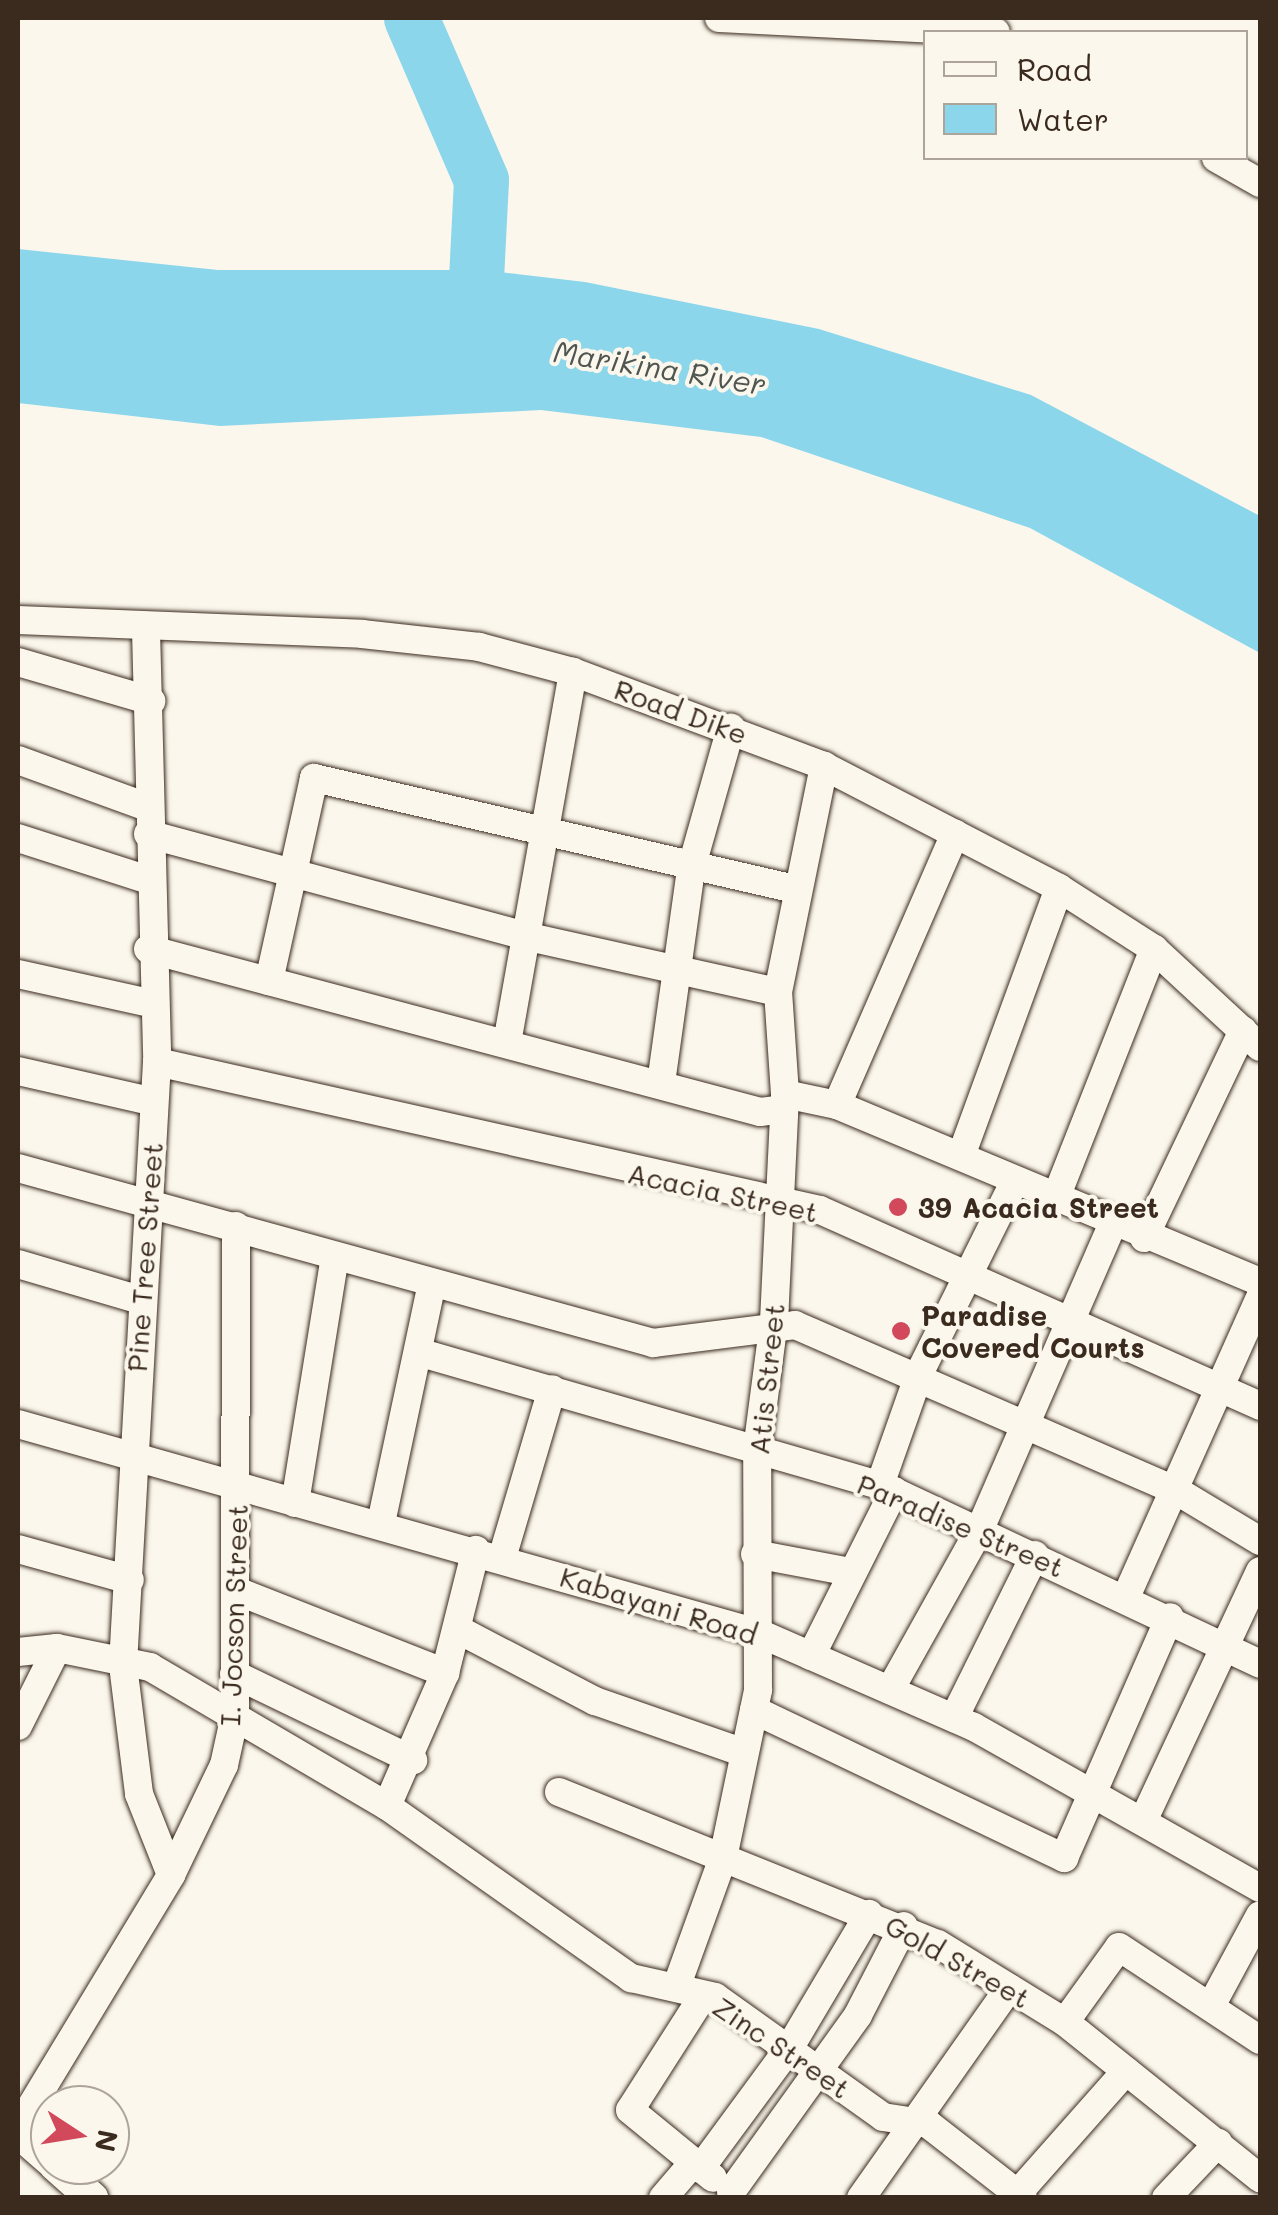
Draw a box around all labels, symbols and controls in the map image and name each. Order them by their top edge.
legend [923,30,1248,160]
text: Road [1017,49,1092,89]
text: Water [1017,99,1109,139]
water label: Marikina River [551,332,769,402]
street label: Road Dike [610,671,752,751]
street label: Pine Tree Street [119,1141,169,1373]
street label: Acacia Street [625,1155,821,1229]
place label: 39 Acacia Street [918,1190,1159,1224]
marker: 39 Acacia Street [887,1196,909,1218]
place label: Paradise Covered Courts [921,1298,1145,1364]
street label: Atis Street [741,1302,791,1456]
marker: Paradise Covered Courts [890,1320,912,1342]
street label: Paradise Street [853,1466,1069,1584]
street label: I. Jocson Street [212,1504,254,1726]
street label: Kabayani Road [556,1559,762,1651]
street label: Gold Street [880,1907,1036,2015]
street label: Zinc Street [707,1989,857,2105]
north arrow [30,2085,130,2185]
text: N [88,2127,127,2155]

